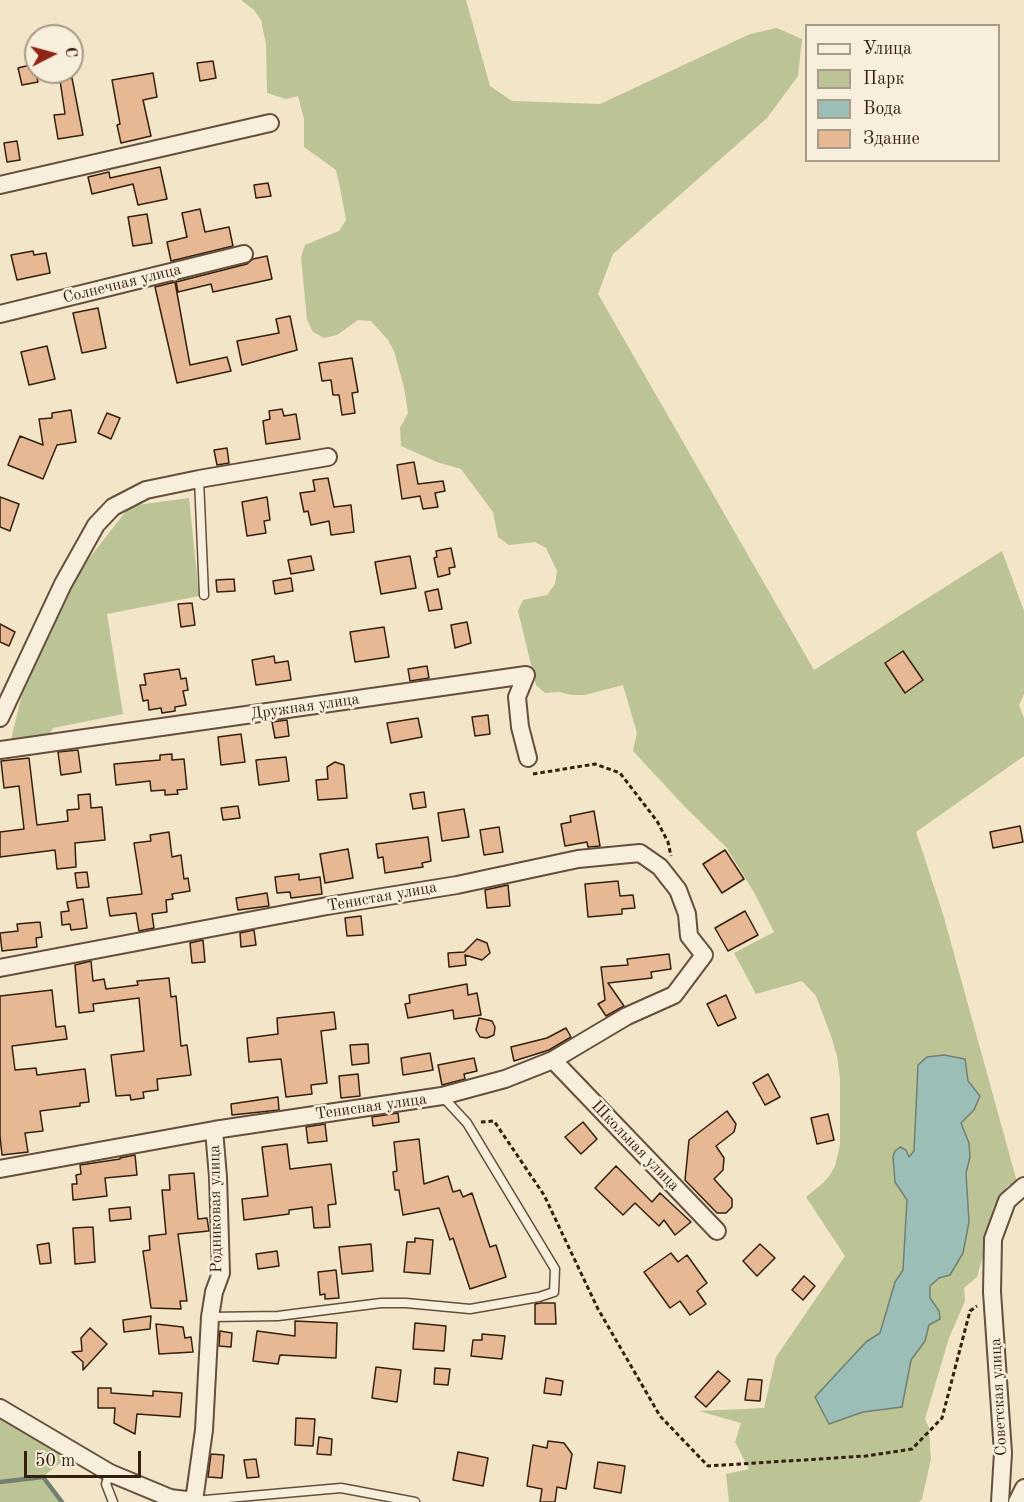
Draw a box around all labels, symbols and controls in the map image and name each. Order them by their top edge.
north arrow [24,24,84,84]
legend [805,24,1000,162]
text: Улица [863,40,912,58]
text: С [61,46,78,58]
text: Парк [863,70,904,88]
text: Вода [863,100,902,118]
text: Здание [863,130,920,148]
street label: Солнечная улица [61,260,183,308]
street label: Дружная улица [249,690,361,724]
street label: Тенистая улица [326,878,438,916]
street label: Тенисная улица [314,1090,428,1124]
street label: Школьная улица [587,1097,683,1195]
street label: Родниковая улица [205,1145,227,1273]
street label: Советская улица [986,1338,1012,1456]
scale bar [27,1439,144,1477]
text: 50 m [35,1452,75,1470]

